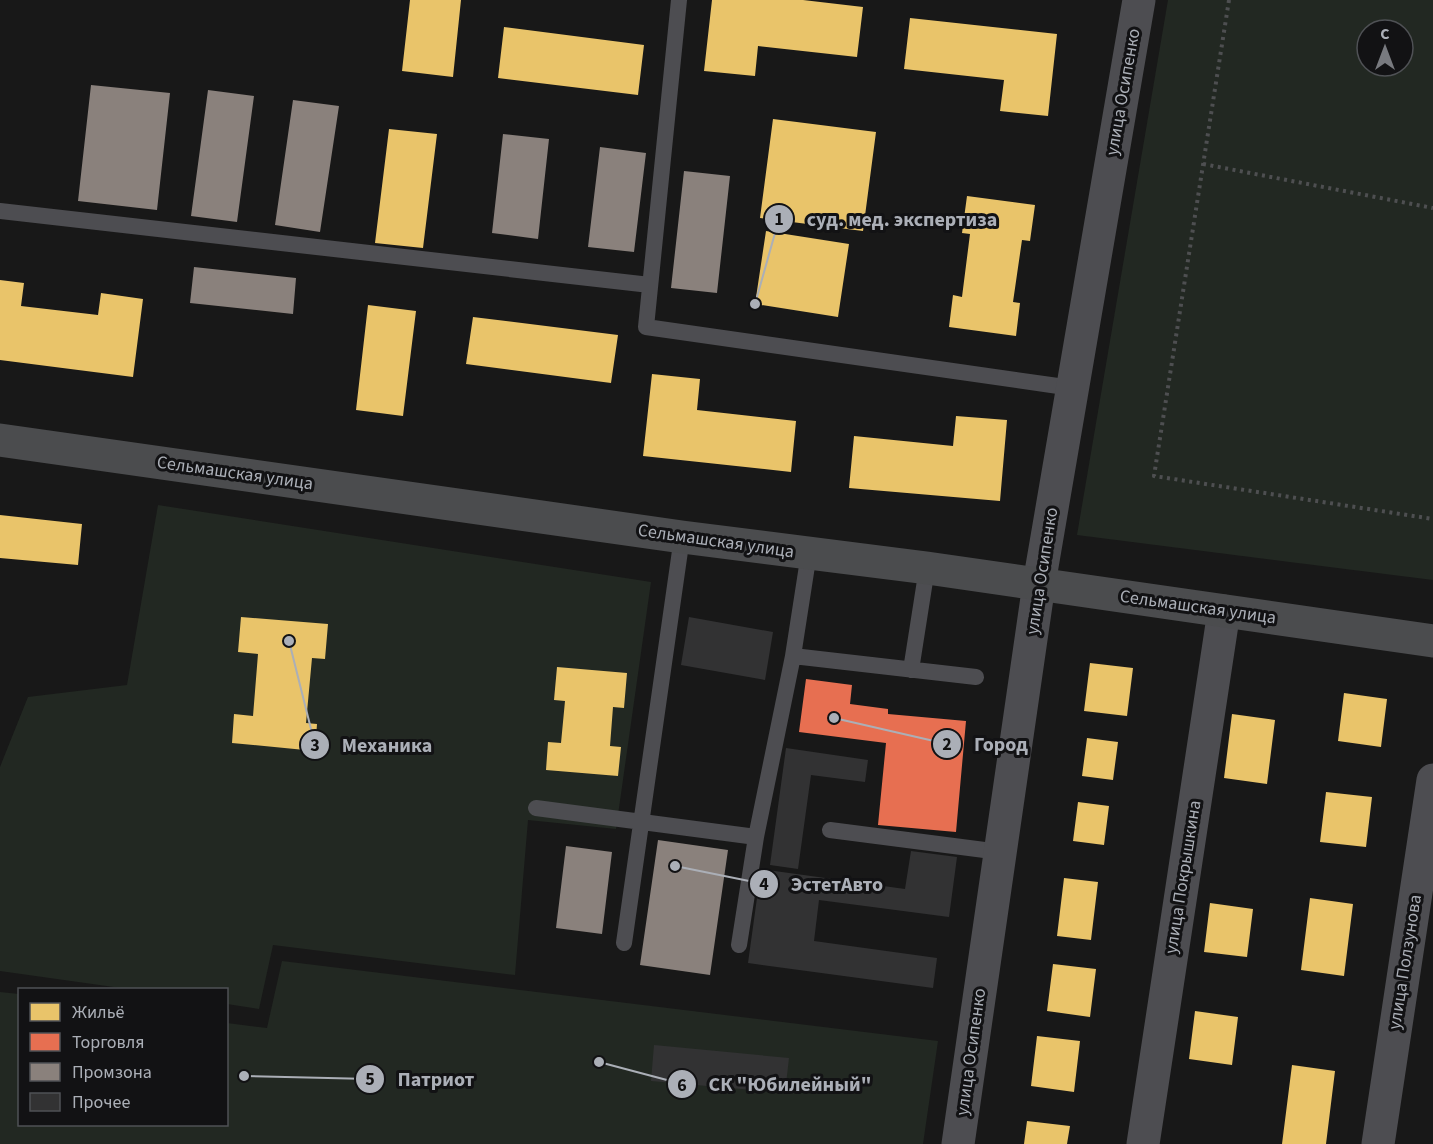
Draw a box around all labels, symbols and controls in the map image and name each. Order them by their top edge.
north arrow [1355,18,1415,78]
text: С [1380,23,1390,45]
street label: улица Осипенко [1100,27,1146,157]
callout: суд. мед. экспертиза [764,200,1009,238]
text: суд. мед. экспертиза [807,206,997,234]
text: 1 [774,207,784,232]
street label: Сельмашская улица [155,450,315,496]
street label: улица Осипенко [1020,506,1064,636]
street label: Сельмашская улица [636,518,796,564]
street label: Сельмашская улица [1118,584,1278,630]
callout: Город [932,725,1040,763]
callout: Механика [300,726,444,764]
text: Город [974,731,1028,759]
text: Механика [342,732,432,760]
text: 2 [942,732,952,757]
text: 3 [310,733,320,758]
street label: улица Покрышкина [1159,799,1207,955]
callout: ЭстетАвто [749,865,895,903]
text: ЭстетАвто [791,871,883,899]
text: 4 [759,872,769,897]
street label: улица Ползунова [1382,893,1428,1031]
street label: улица Осипенко [950,987,992,1117]
legend [18,988,228,1126]
text: Жильё [72,1000,125,1025]
text: Торговля [72,1030,145,1055]
text: Промзона [72,1060,152,1085]
callout: Патриот [355,1060,486,1098]
callout: СК "Юбилейный" [667,1065,883,1103]
text: Патриот [398,1066,475,1094]
text: 5 [365,1067,375,1092]
text: СК "Юбилейный" [709,1071,871,1099]
text: 6 [677,1073,687,1098]
text: Прочее [72,1090,130,1115]

